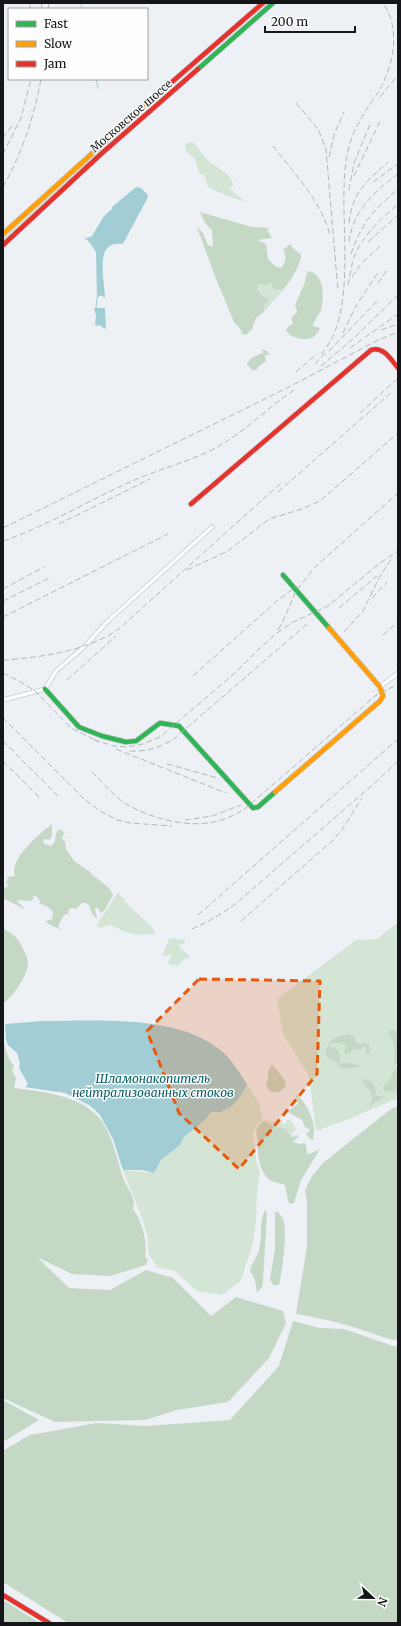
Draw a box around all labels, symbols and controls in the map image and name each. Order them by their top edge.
legend [8,8,148,80]
scale bar [265,8,355,34]
text: 200 m [271,14,308,29]
text: Fast [44,16,68,31]
text: Slow [44,36,73,51]
text: Jam [43,56,67,71]
street label: Московское шоссе [87,76,175,155]
water label: Шламонакопитель нейтрализованных стоков [72,1071,234,1100]
north arrow [353,1578,393,1618]
text: N [374,1595,390,1609]

